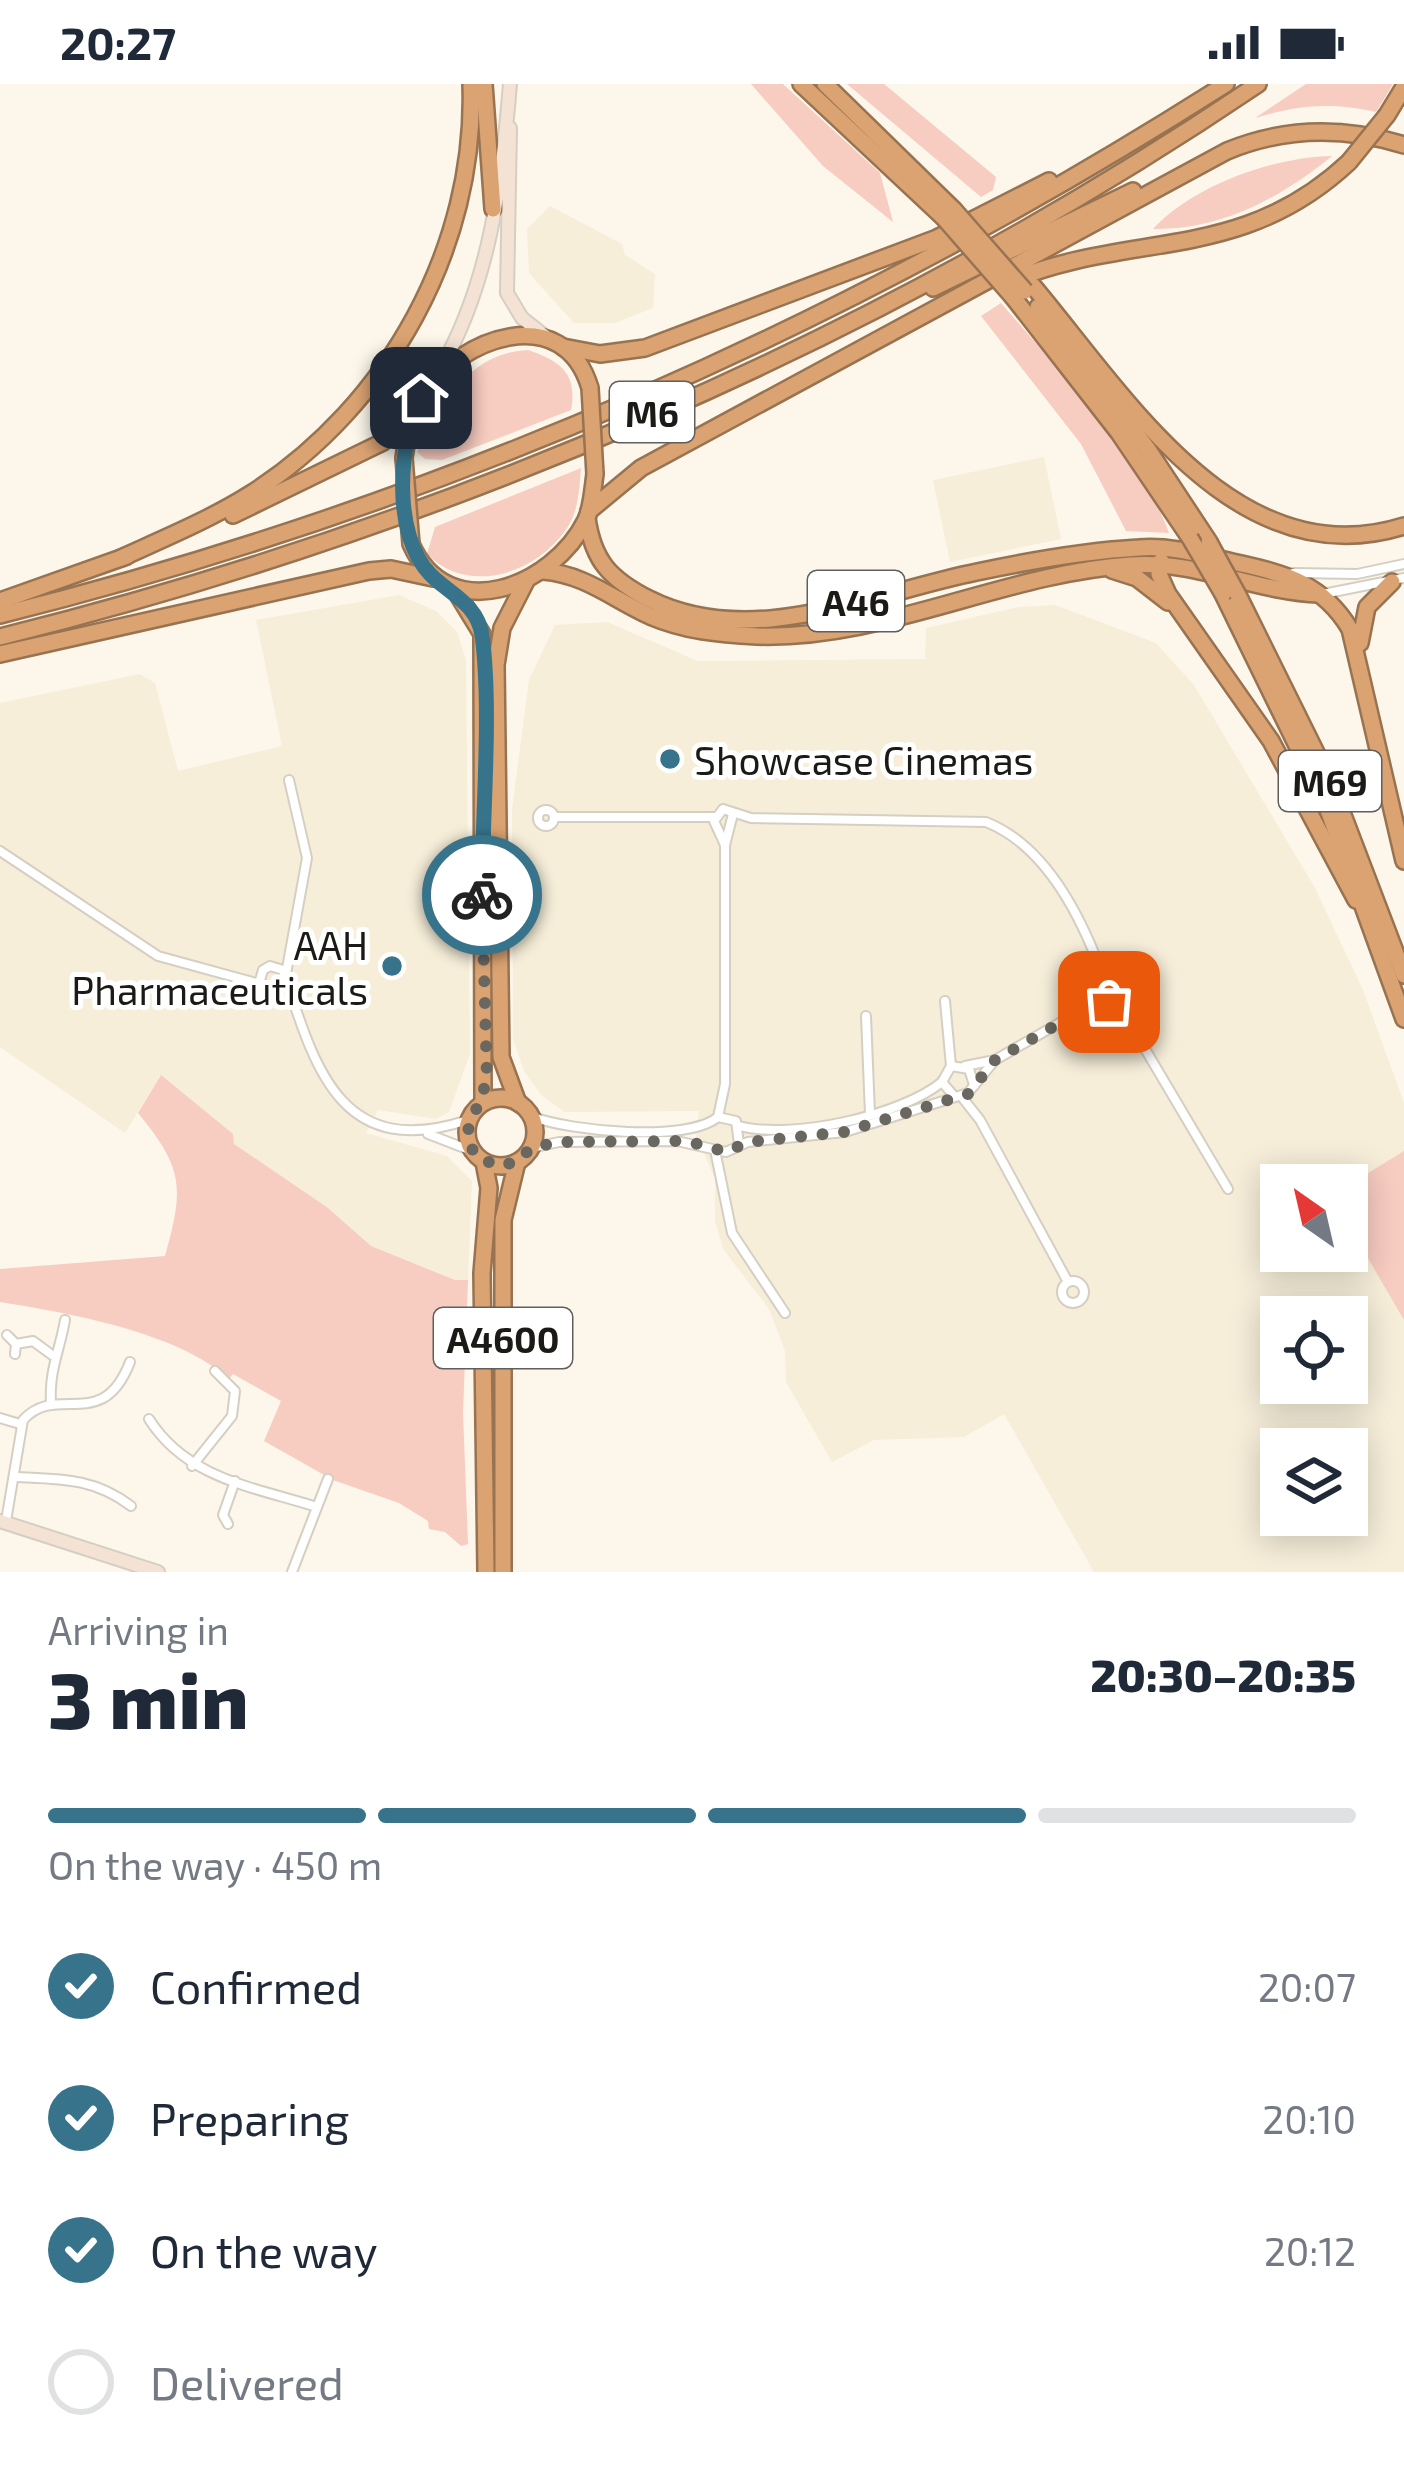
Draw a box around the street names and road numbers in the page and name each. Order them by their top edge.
road number: M6 [610,382,694,442]
road number: A46 [808,571,904,631]
road number: M69 [1279,751,1381,811]
road number: A4600 [434,1308,572,1368]

